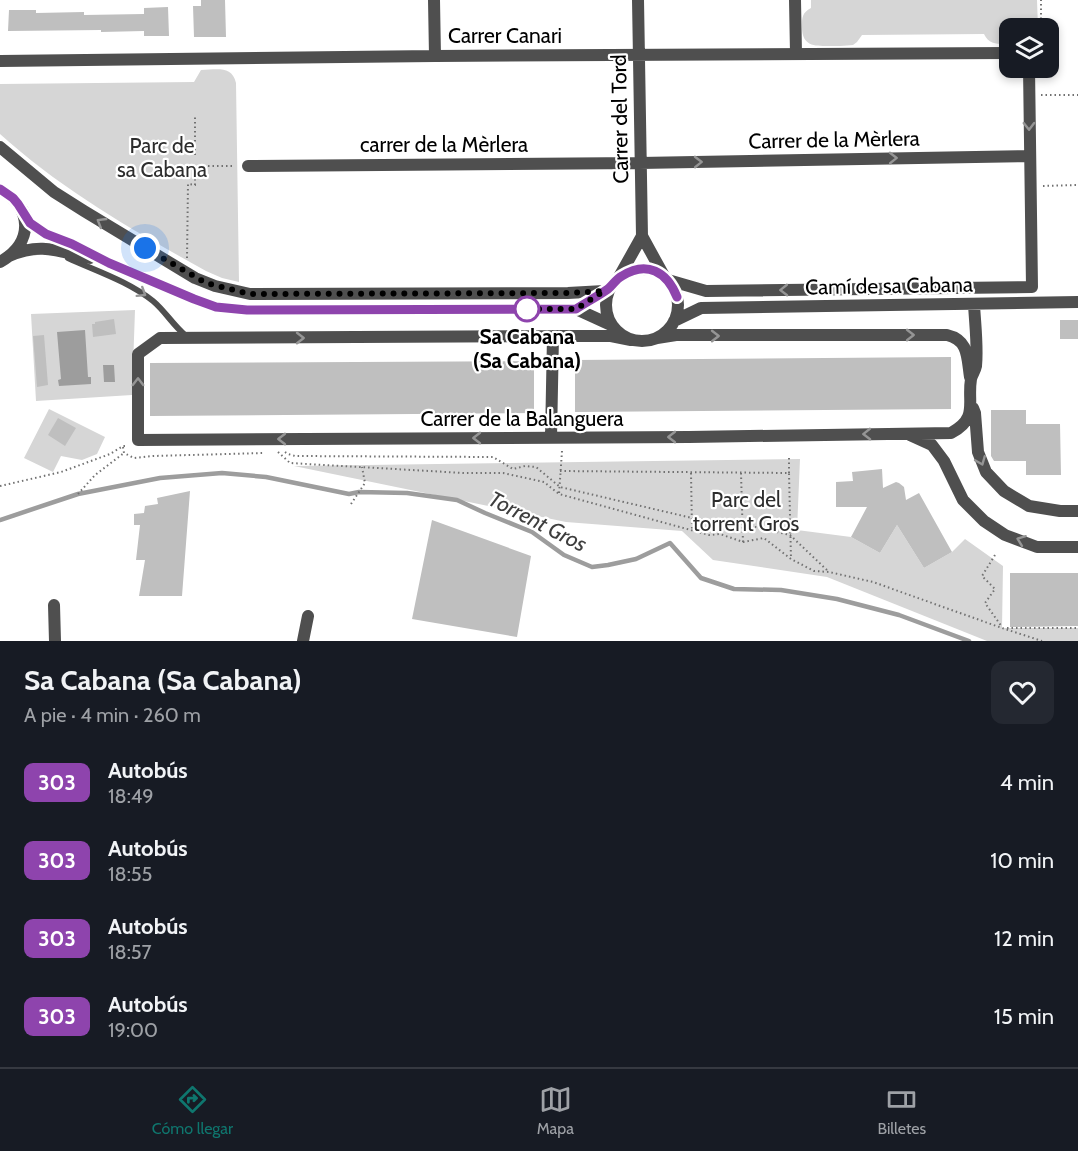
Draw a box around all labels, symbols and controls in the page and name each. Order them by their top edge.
map controls [999,18,1059,78]
button: layers [999,18,1059,78]
street label: Carrer Canari [448,23,562,48]
street label: Carrer del Tord [606,54,633,184]
one-way arrow [1023,121,1036,130]
street label: Carrer de la Mèrlera [748,126,920,153]
street label: carrer de la Mèrlera [360,132,528,157]
park label: Parc de sa Cabana [117,133,207,182]
one-way arrow [889,152,898,164]
one-way arrow [694,156,703,168]
one-way arrow [97,218,107,229]
your location [130,233,160,263]
street label: Camí de sa Cabana [805,272,973,299]
one-way arrow [780,284,789,296]
one-way arrow [136,286,146,298]
marker: Sa Cabana (Sa Cabana) [514,296,540,322]
place label: Sa Cabana (Sa Cabana) [473,324,581,373]
one-way arrow [905,329,914,341]
one-way arrow [710,330,719,342]
one-way arrow [296,331,305,344]
one-way arrow [132,377,144,386]
street label: Carrer de la Balanguera [420,406,624,431]
one-way arrow [863,427,872,440]
one-way arrow [668,431,677,443]
one-way arrow [473,432,482,444]
one-way arrow [278,433,287,445]
one-way arrow [974,454,986,465]
water label: Torrent Gros [484,485,592,558]
park label: Parc del torrent Gros [693,487,799,536]
one-way arrow [1016,535,1026,548]
button: heart [991,661,1054,724]
text: Sa Cabana (Sa Cabana) [24,663,302,697]
text: A pie · 4 min · 260 m [24,703,201,727]
text: Autobús [108,757,188,784]
text: 4 min [1000,769,1054,796]
text: 303 [38,770,76,795]
text: 18:49 [108,784,154,808]
text: Autobús [108,835,188,862]
text: 10 min [990,847,1054,874]
text: 303 [38,848,76,873]
text: 18:55 [108,862,152,886]
text: Autobús [108,913,188,940]
text: 12 min [994,925,1054,952]
text: 303 [38,926,76,951]
text: 18:57 [108,940,152,964]
text: Autobús [108,991,188,1018]
text: 15 min [994,1003,1054,1030]
text: 303 [38,1004,76,1029]
text: 19:00 [108,1018,158,1042]
tab: Cómo llegar [152,1083,233,1138]
tab: Mapa [537,1083,574,1138]
tab: Billetes [878,1083,926,1138]

